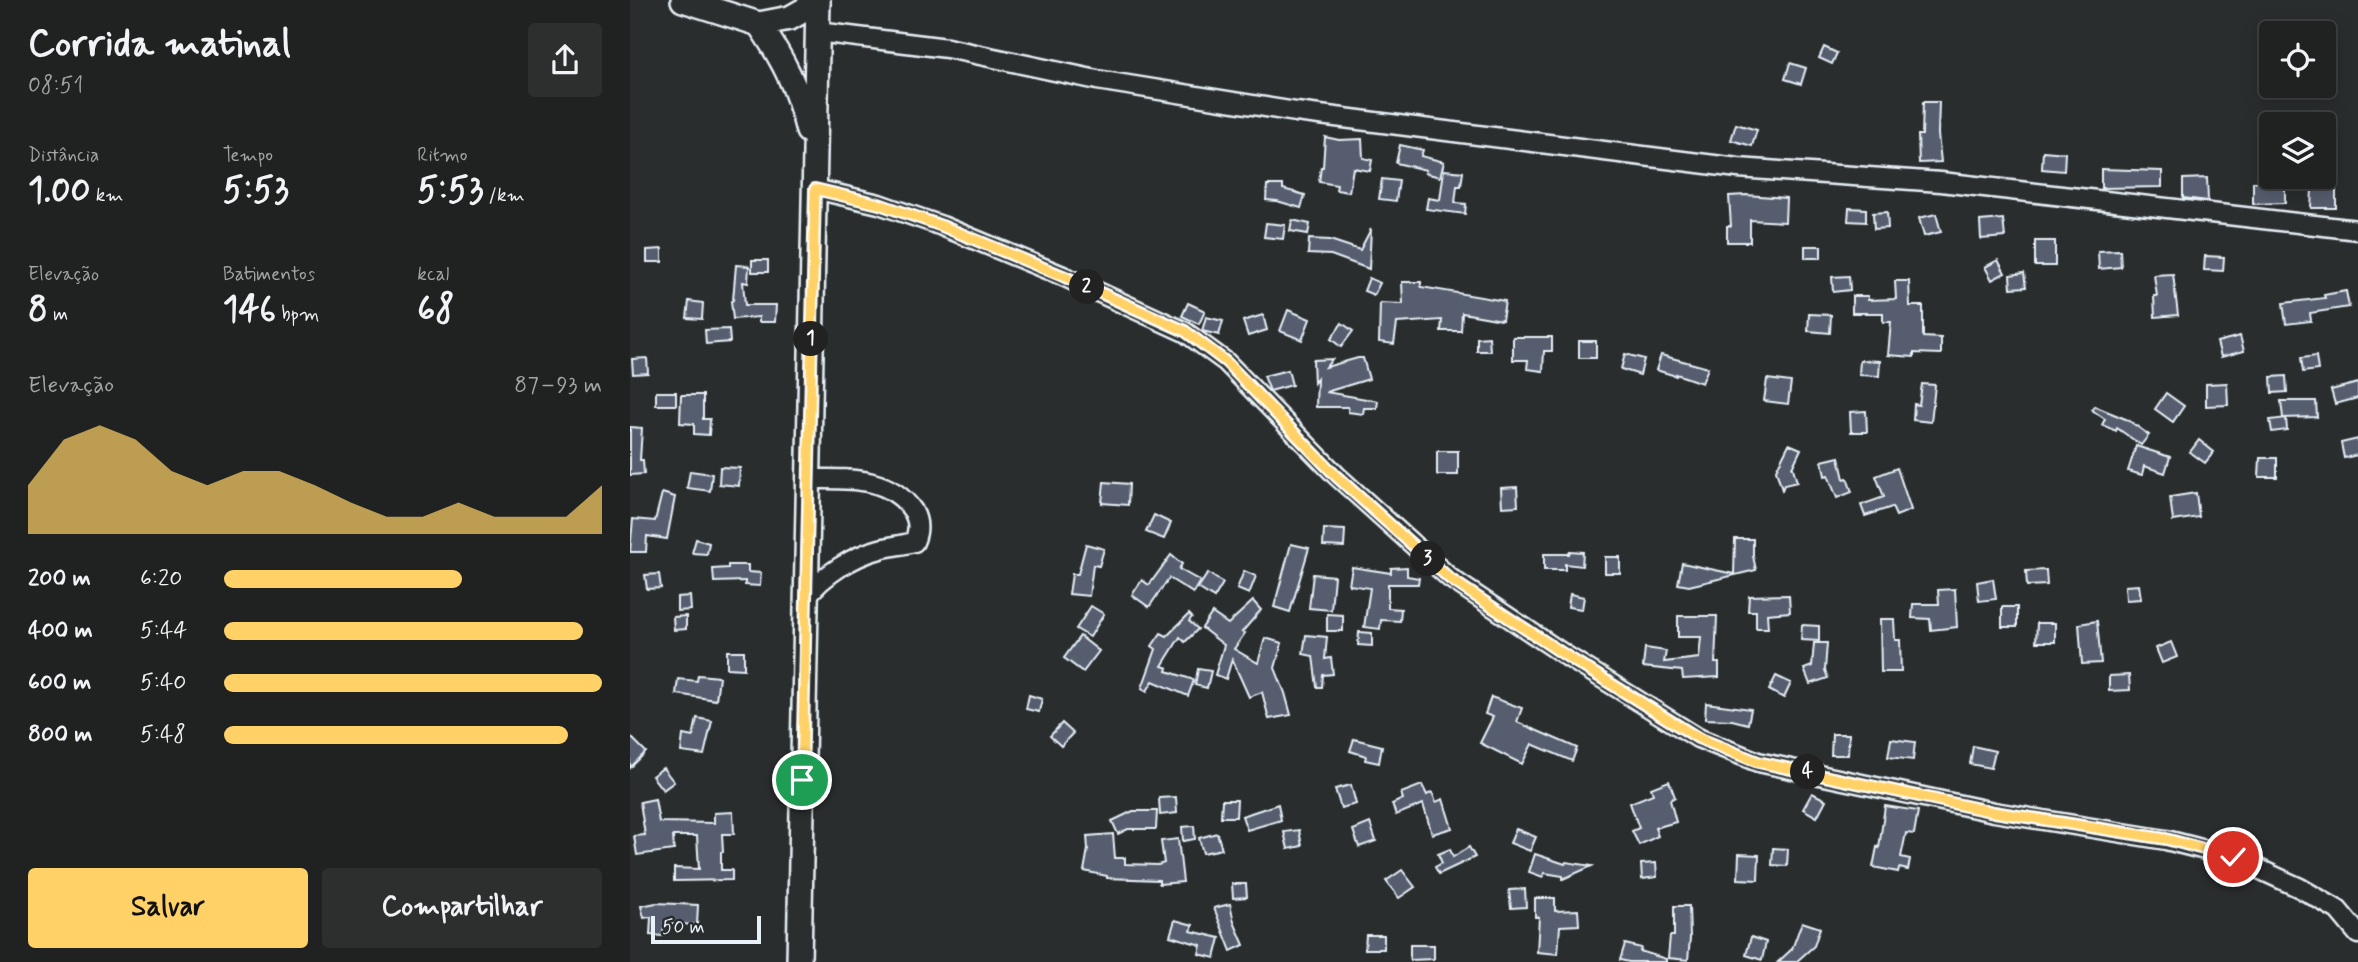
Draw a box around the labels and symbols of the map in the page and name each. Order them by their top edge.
pin: 2 [1070,270,1105,304]
pin: 1 [794,322,828,356]
pin: 3 [1410,542,1446,576]
pin [772,750,832,810]
pin: 4 [1790,754,1826,790]
pin [2203,827,2263,887]
scale bar [651,913,761,945]

